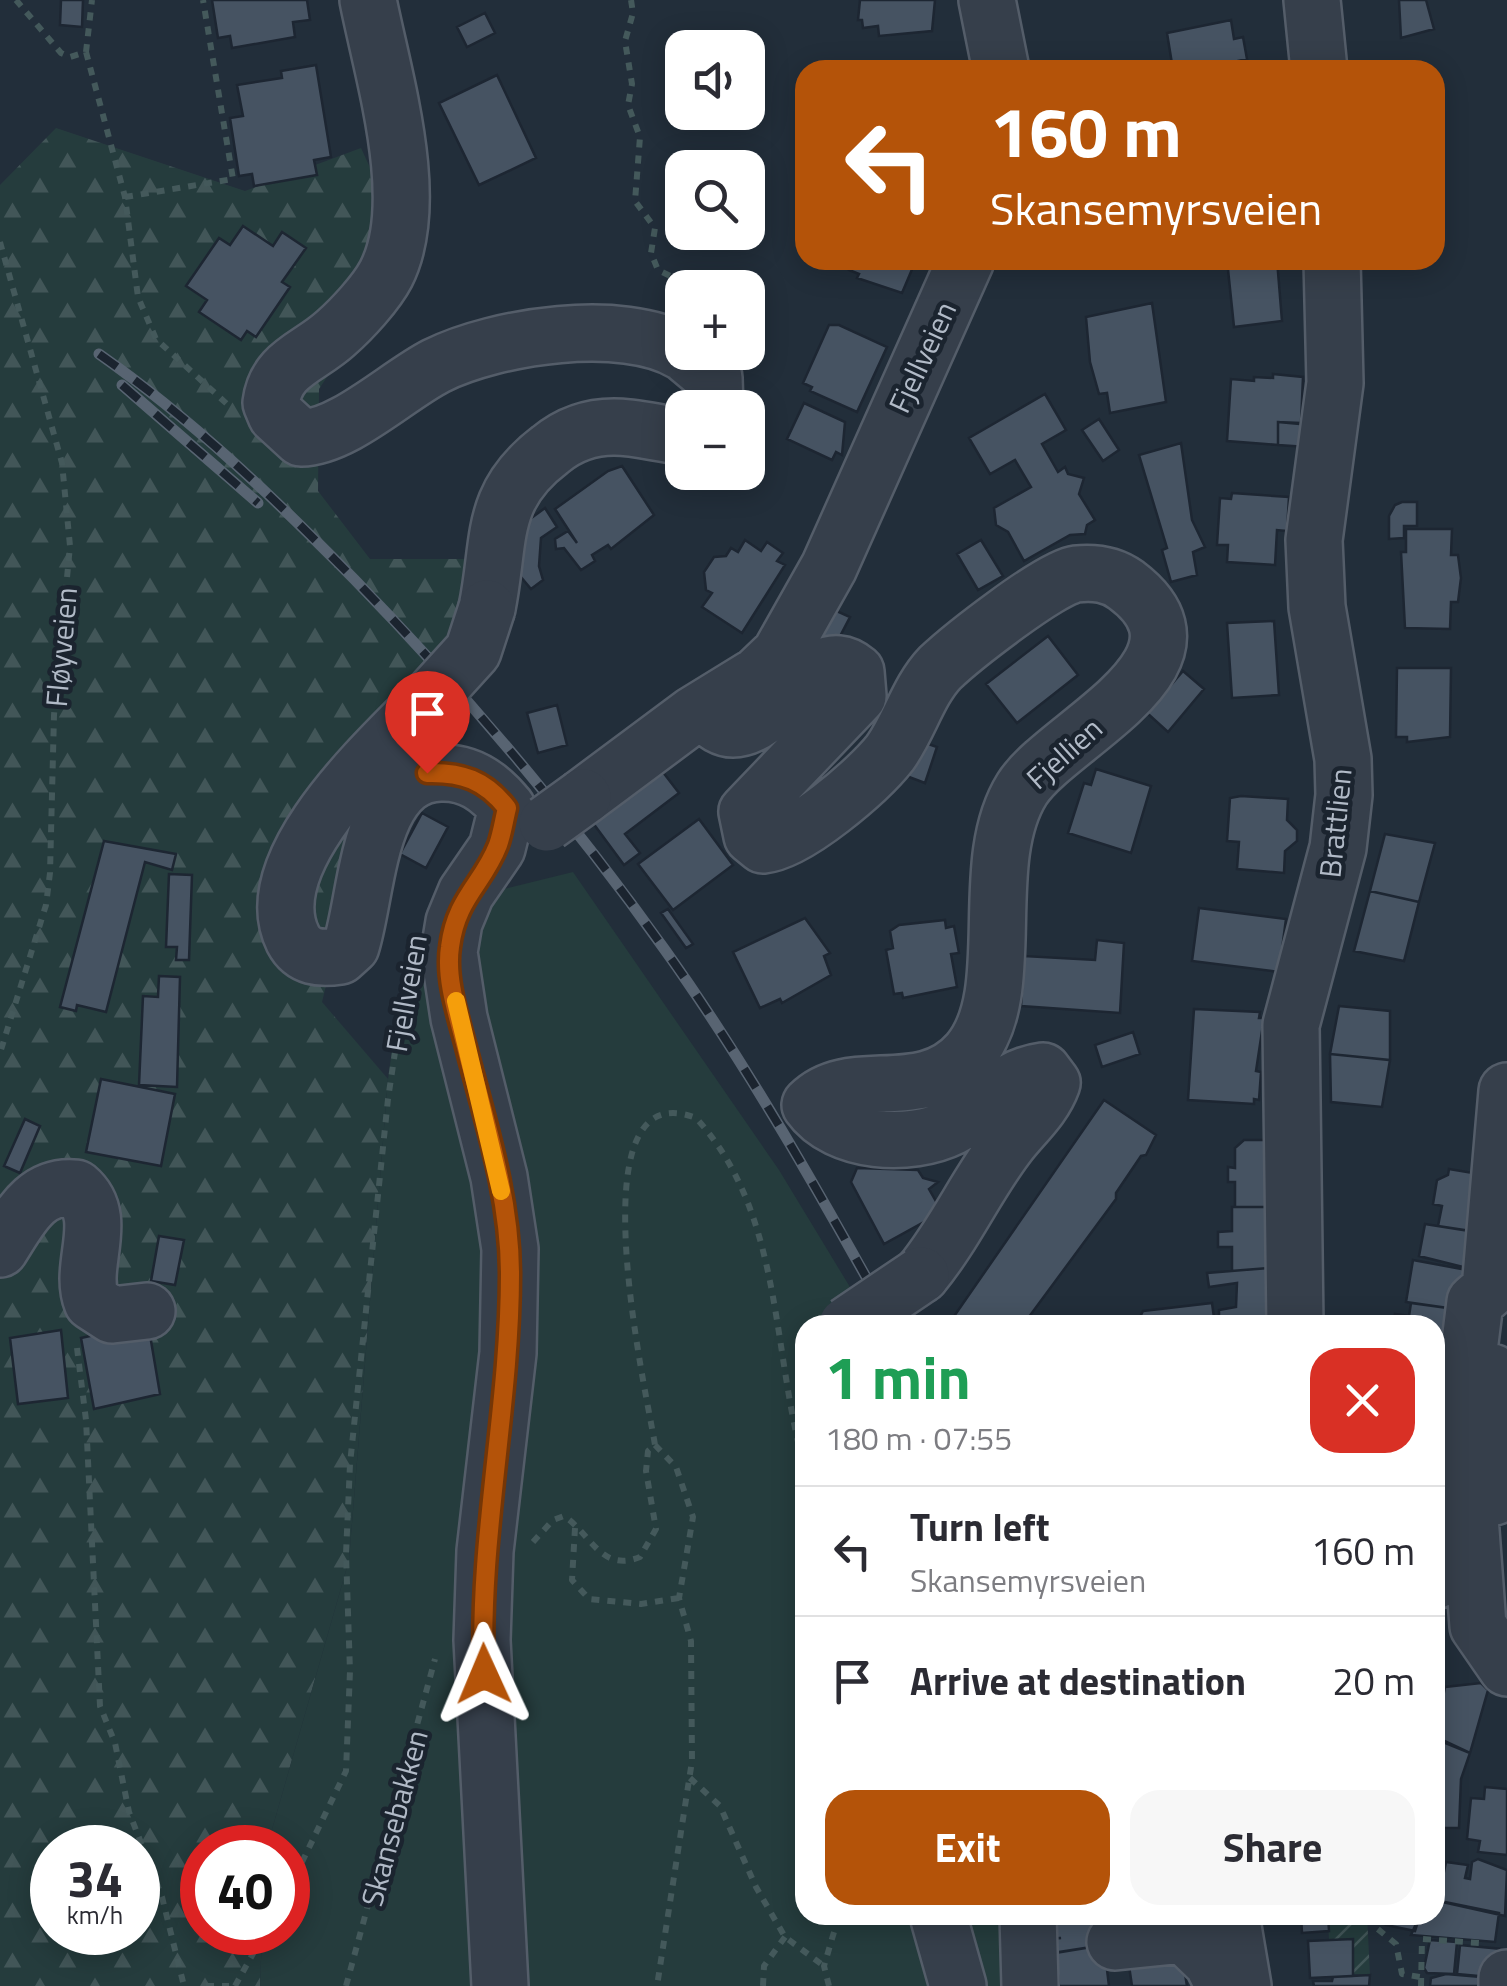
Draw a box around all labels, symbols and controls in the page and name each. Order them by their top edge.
map controls [665,30,765,490]
button: sound [665,30,765,130]
text: 160 m [990,78,1182,184]
icon: left [825,100,955,230]
button: search [665,150,765,250]
text: Skansemyrsveien [990,174,1322,242]
button: + [665,270,765,370]
street label: Fjellveien [876,294,968,420]
button: − [665,390,765,490]
street label: Fløyveien [33,585,89,709]
pin [385,671,470,774]
icon: arrive [400,686,455,741]
street label: Fjellien [1015,706,1113,800]
street label: Brattlien [1306,766,1364,880]
street label: Fjellveien [373,931,439,1055]
text: 1 min [825,1331,971,1422]
button: close [1310,1348,1415,1453]
text: 180 m · 07:55 [825,1414,1012,1462]
text: Turn left [910,1498,1050,1556]
text: 160 m [1311,1522,1415,1580]
icon: left [825,1524,880,1579]
text: Skansemyrsveien [910,1556,1146,1604]
position arrow [432,1622,536,1726]
text: Arrive at destination [910,1652,1246,1710]
text: 20 m [1332,1652,1415,1710]
icon: arrive [825,1654,880,1709]
street label: Skansebakken [348,1725,440,1911]
button: Exit [825,1790,1110,1905]
button: Share [1130,1790,1415,1905]
speed limit sign: 40 [180,1825,310,1955]
text: 34 [67,1840,123,1916]
text: km/h [67,1896,123,1934]

